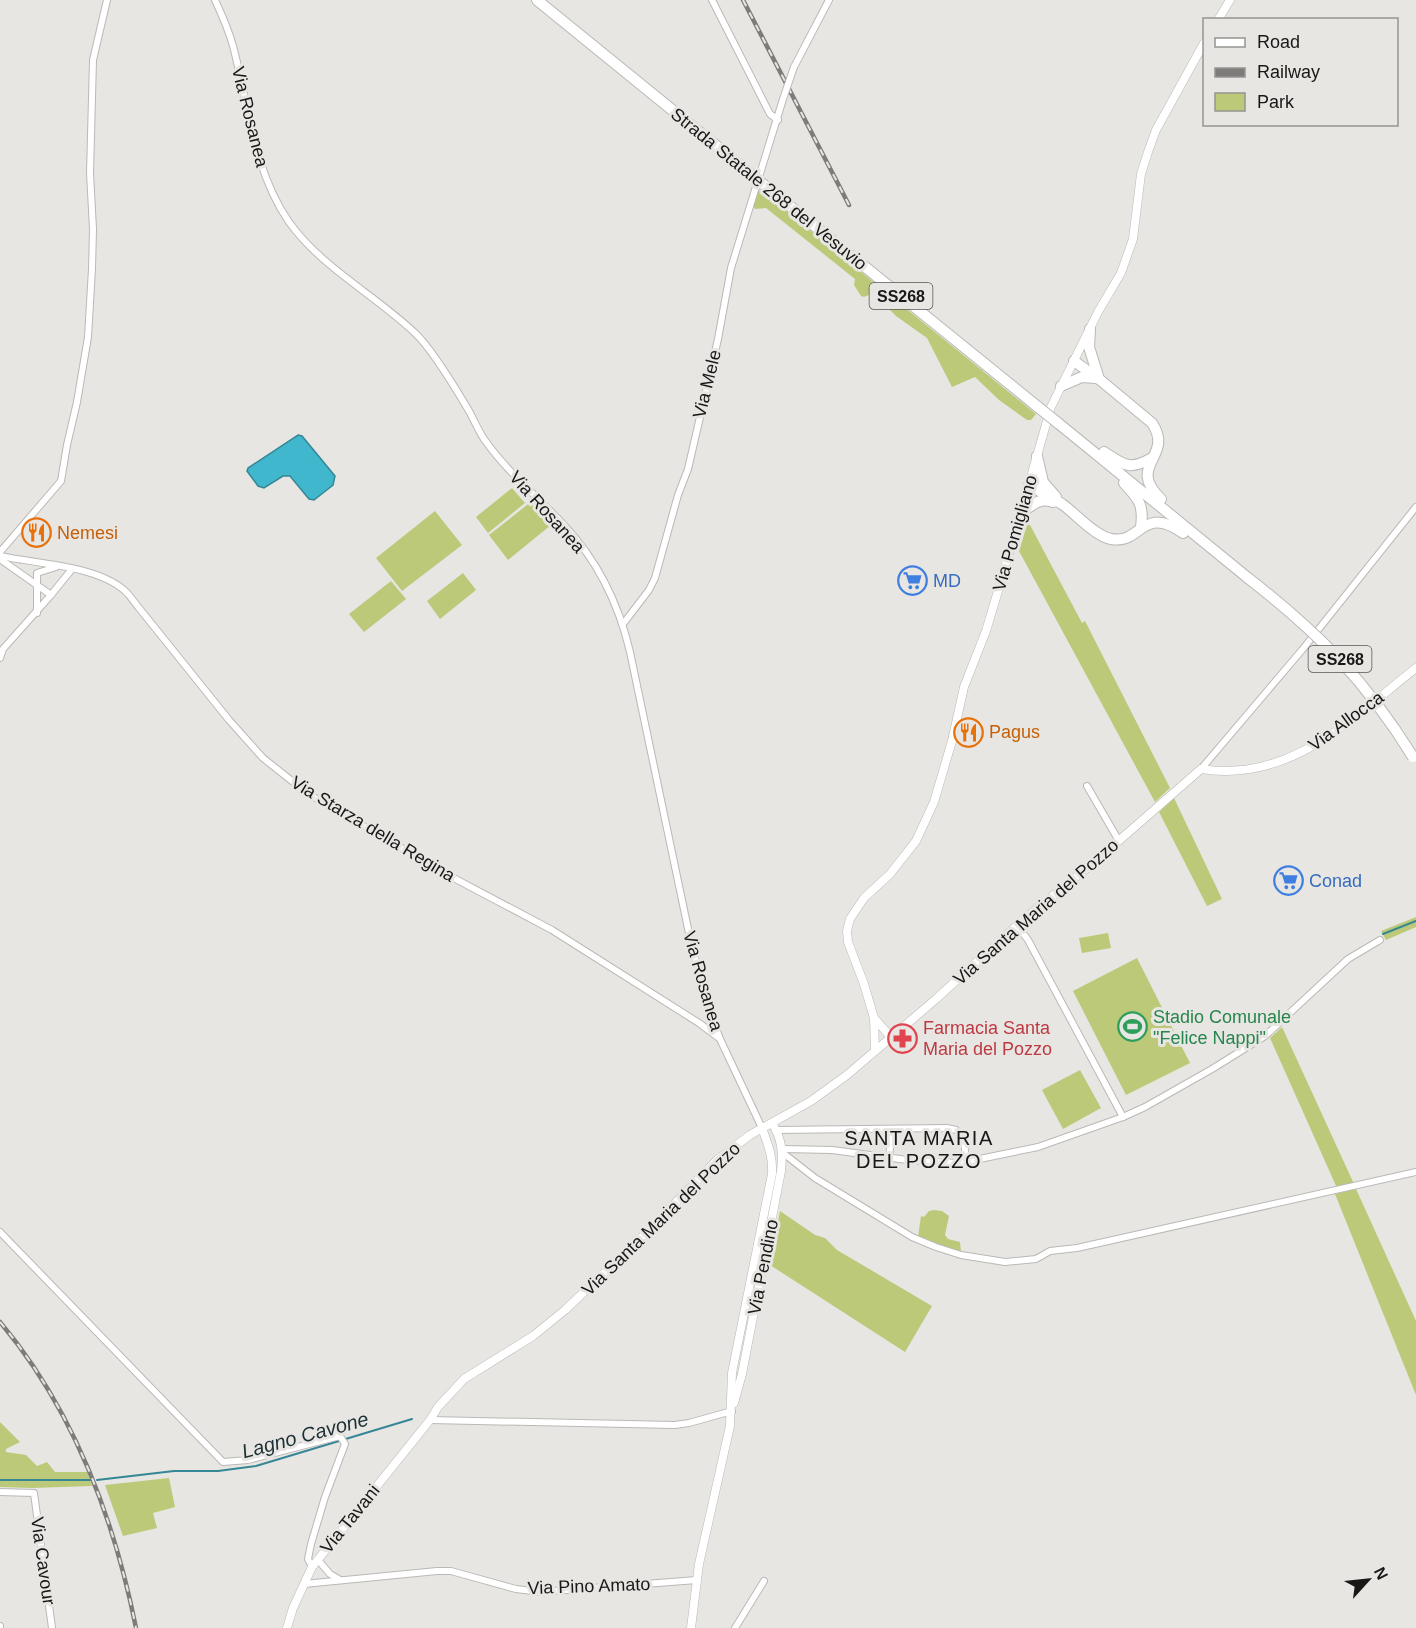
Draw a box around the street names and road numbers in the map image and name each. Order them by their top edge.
street label: Via Rosanea [228,65,272,170]
street label: Strada Statale 268 del Vesuvio [667,104,871,274]
road number: SS268 [870,283,932,309]
street label: Via Mele [689,348,725,420]
street label: Via Rosanea [505,467,589,558]
street label: Via Pomigliano [989,473,1041,593]
road number: SS268 [1308,646,1372,672]
street label: Via Allocca [1305,687,1388,755]
street label: Via Starza della Regina [287,772,459,886]
street label: Via Santa Maria del Pozzo [950,835,1122,989]
street label: Via Rosanea [679,929,727,1034]
street label: Via Santa Maria del Pozzo [578,1138,744,1300]
street label: Via Pendino [744,1218,782,1316]
street label: Via Tavani [316,1481,384,1557]
street label: Via Cavour [27,1516,59,1606]
street label: Via Pino Amato [527,1574,651,1598]

